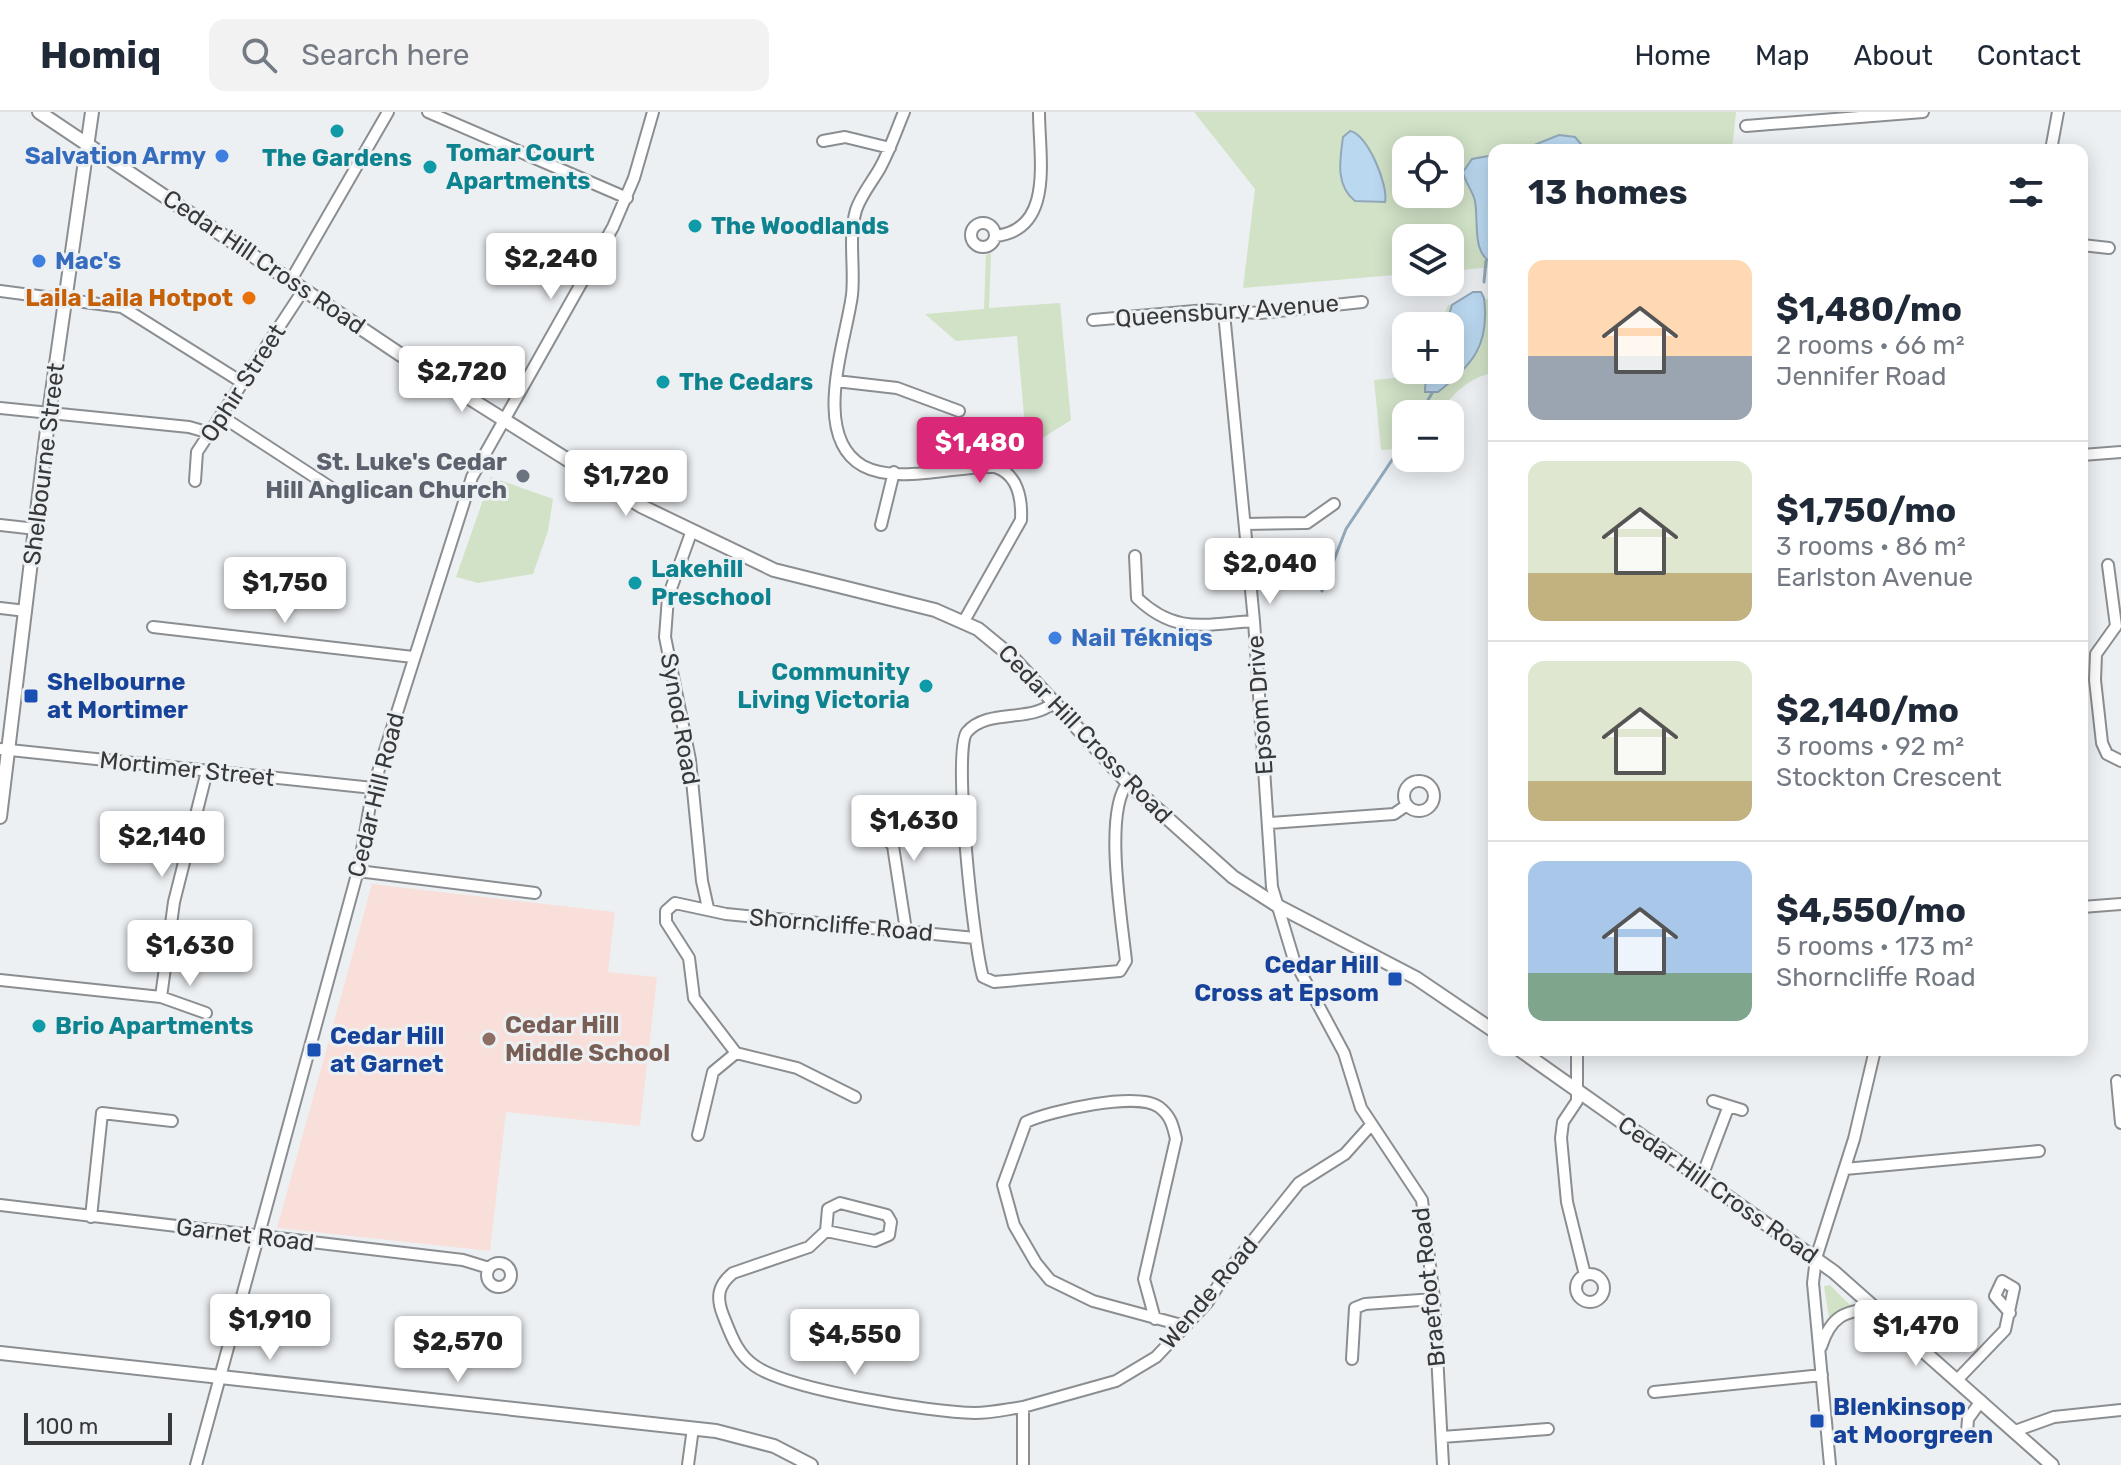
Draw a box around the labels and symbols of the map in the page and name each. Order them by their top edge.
marker: The Gardens [328,122,346,140]
place label: Tomar Court Apartments [446,139,594,195]
place label: Salvation Army [25,142,206,170]
place label: The Gardens [262,144,412,172]
marker: Salvation Army [213,147,231,165]
marker: Tomar Court Apartments [421,158,439,176]
street label: Cedar Hill Cross Road [158,184,370,340]
place label: The Woodlands [711,212,889,240]
marker: The Woodlands [686,217,704,235]
pin: $2,240 [486,233,616,301]
place label: Mac's [55,247,121,275]
marker: Mac's [30,252,48,270]
place label: Laila Laila Hotpot [25,284,233,312]
marker: Laila Laila Hotpot [240,289,258,307]
street label: Queensbury Avenue [1114,289,1340,333]
street label: Ophir Street [195,319,291,447]
pin: $2,720 [397,346,527,414]
street label: Shelbourne Street [18,361,70,567]
place label: The Cedars [679,368,813,396]
marker: The Cedars [654,373,672,391]
pin: $1,480 [915,417,1045,485]
place label: St. Luke's Cedar Hill Anglican Church [265,448,507,504]
pin: $1,720 [561,450,691,518]
marker: St. Luke's Cedar Hill Anglican Church [514,467,532,485]
pin: $2,040 [1205,538,1335,606]
place label: Lakehill Preschool [651,555,772,611]
pin: $1,750 [220,557,350,625]
marker: Lakehill Preschool [626,574,644,592]
place label: Nail Tékniqs [1071,624,1213,652]
marker: Nail Tékniqs [1046,629,1064,647]
street label: Epsom Drive [1241,634,1279,776]
street label: Cedar Hill Cross Road [992,639,1178,829]
street label: Synod Road [655,651,705,787]
place label: Community Living Victoria [737,658,910,714]
place label: Shelbourne at Mortimer [47,668,188,724]
marker: Community Living Victoria [917,677,935,695]
marker: Shelbourne at Mortimer [22,687,40,705]
street label: Cedar Hill Road [342,710,410,880]
street label: Mortimer Street [98,746,276,792]
pin: $1,630 [849,795,979,863]
pin: $2,140 [97,811,227,879]
street label: Shorncliffe Road [748,903,934,947]
pin: $1,630 [125,920,255,988]
place label: Cedar Hill Cross at Epsom [1194,951,1379,1007]
marker: Cedar Hill Cross at Epsom [1386,970,1404,988]
place label: Cedar Hill Middle School [505,1011,670,1067]
place label: Brio Apartments [55,1012,253,1040]
marker: Brio Apartments [30,1017,48,1035]
place label: Cedar Hill at Garnet [330,1022,444,1078]
marker: Cedar Hill Middle School [480,1030,498,1048]
marker: Cedar Hill at Garnet [305,1041,323,1059]
street label: Cedar Hill Cross Road [1613,1110,1823,1270]
street label: Braefoot Road [1407,1206,1451,1368]
street label: Garnet Road [174,1213,316,1257]
street label: Wende Road [1154,1231,1264,1355]
pin: $1,910 [205,1294,335,1362]
pin: $1,470 [1851,1300,1981,1368]
pin: $4,550 [790,1309,920,1377]
pin: $2,570 [393,1316,523,1384]
place label: Blenkinsop at Moorgreen [1833,1393,1993,1449]
scale bar [24,1409,172,1445]
marker: Blenkinsop at Moorgreen [1808,1412,1826,1430]

